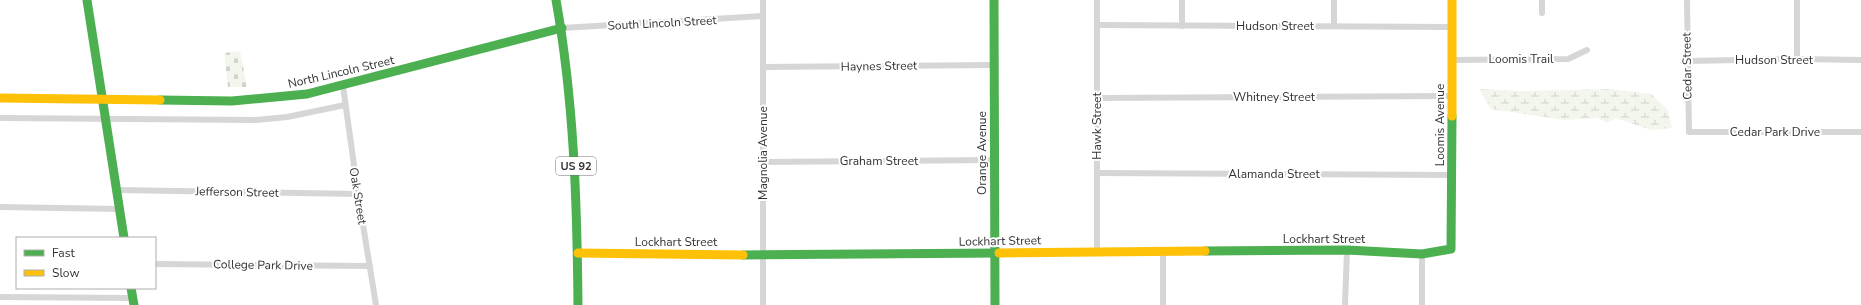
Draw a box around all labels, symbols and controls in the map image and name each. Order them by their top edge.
street label: South Lincoln Street [607,12,718,34]
street label: Hudson Street [1236,18,1315,34]
street label: Cedar Street [1678,31,1696,100]
street label: Loomis Trail [1489,51,1554,67]
street label: North Lincoln Street [286,52,397,92]
street label: Hudson Street [1735,52,1814,68]
street label: Haynes Street [841,57,918,75]
street label: Loomis Avenue [1432,84,1448,166]
street label: Whitney Street [1233,89,1316,105]
street label: Hawk Street [1089,92,1105,160]
street label: Magnolia Avenue [755,106,771,200]
street label: Orange Avenue [974,111,990,195]
street label: Cedar Park Drive [1730,124,1820,140]
street label: Graham Street [840,153,919,169]
road number: US 92 [556,157,596,175]
street label: Oak Street [346,166,371,226]
street label: Alamanda Street [1228,166,1320,182]
street label: Jefferson Street [194,183,280,201]
street label: Lockhart Street [1283,231,1366,247]
street label: Lockhart Street [959,232,1042,250]
street label: Lockhart Street [635,234,718,250]
legend [16,237,156,289]
text: Fast [52,245,75,261]
street label: College Park Drive [213,256,313,274]
text: Slow [52,265,80,281]

